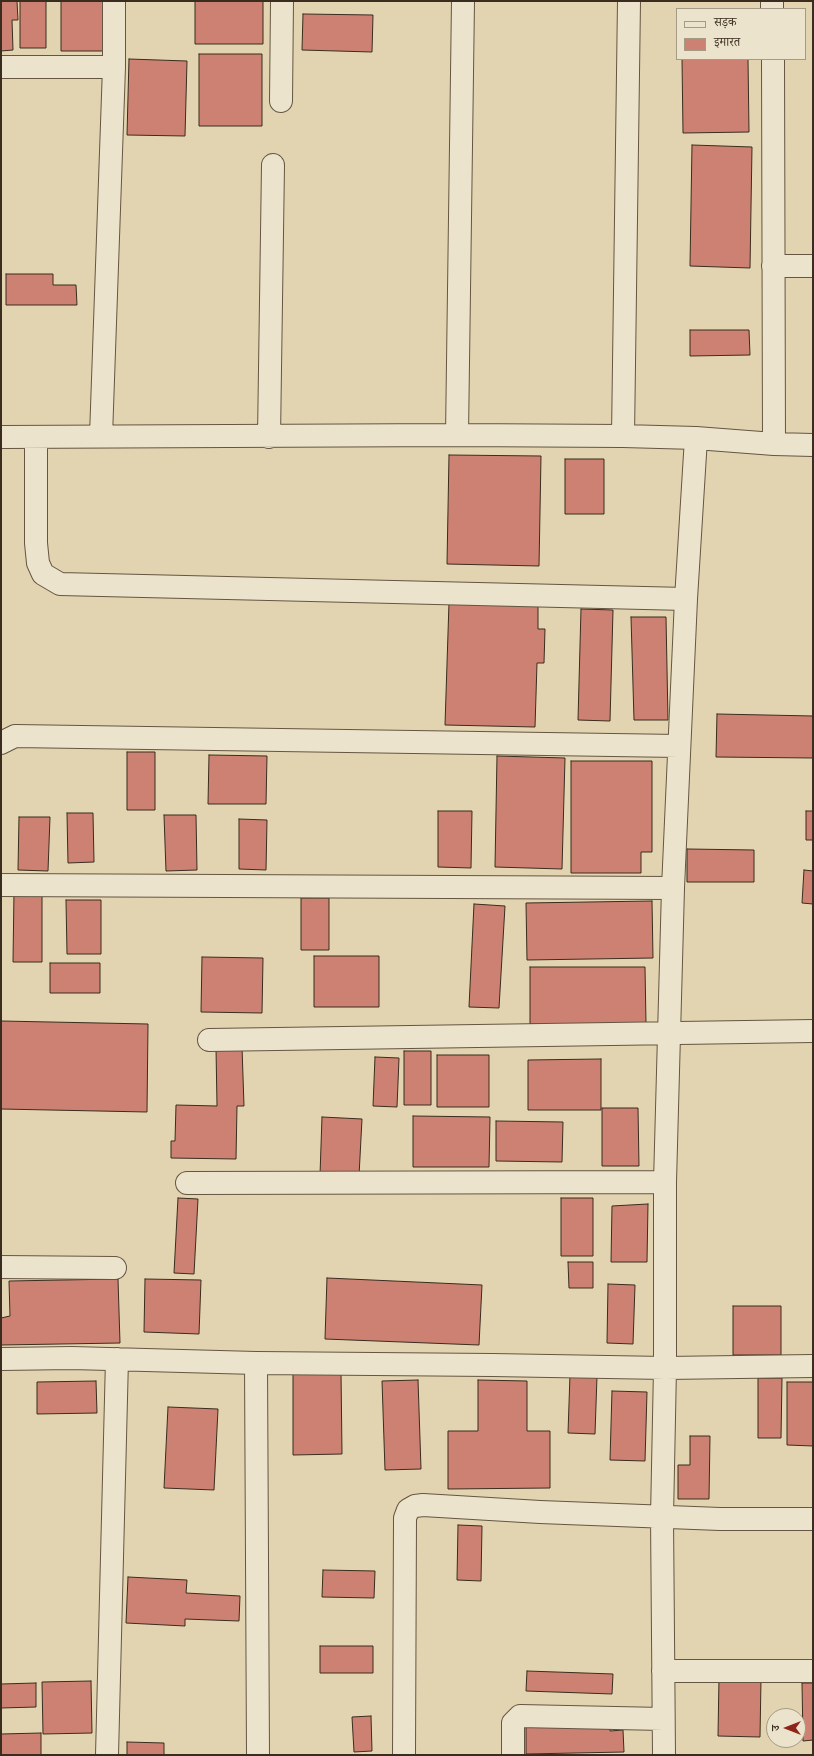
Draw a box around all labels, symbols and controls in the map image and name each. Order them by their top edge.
legend [676,8,806,60]
text: सड़क [714,14,737,29]
text: इमारत [714,34,740,49]
north arrow [766,1708,806,1748]
text: उ [768,1725,782,1731]

